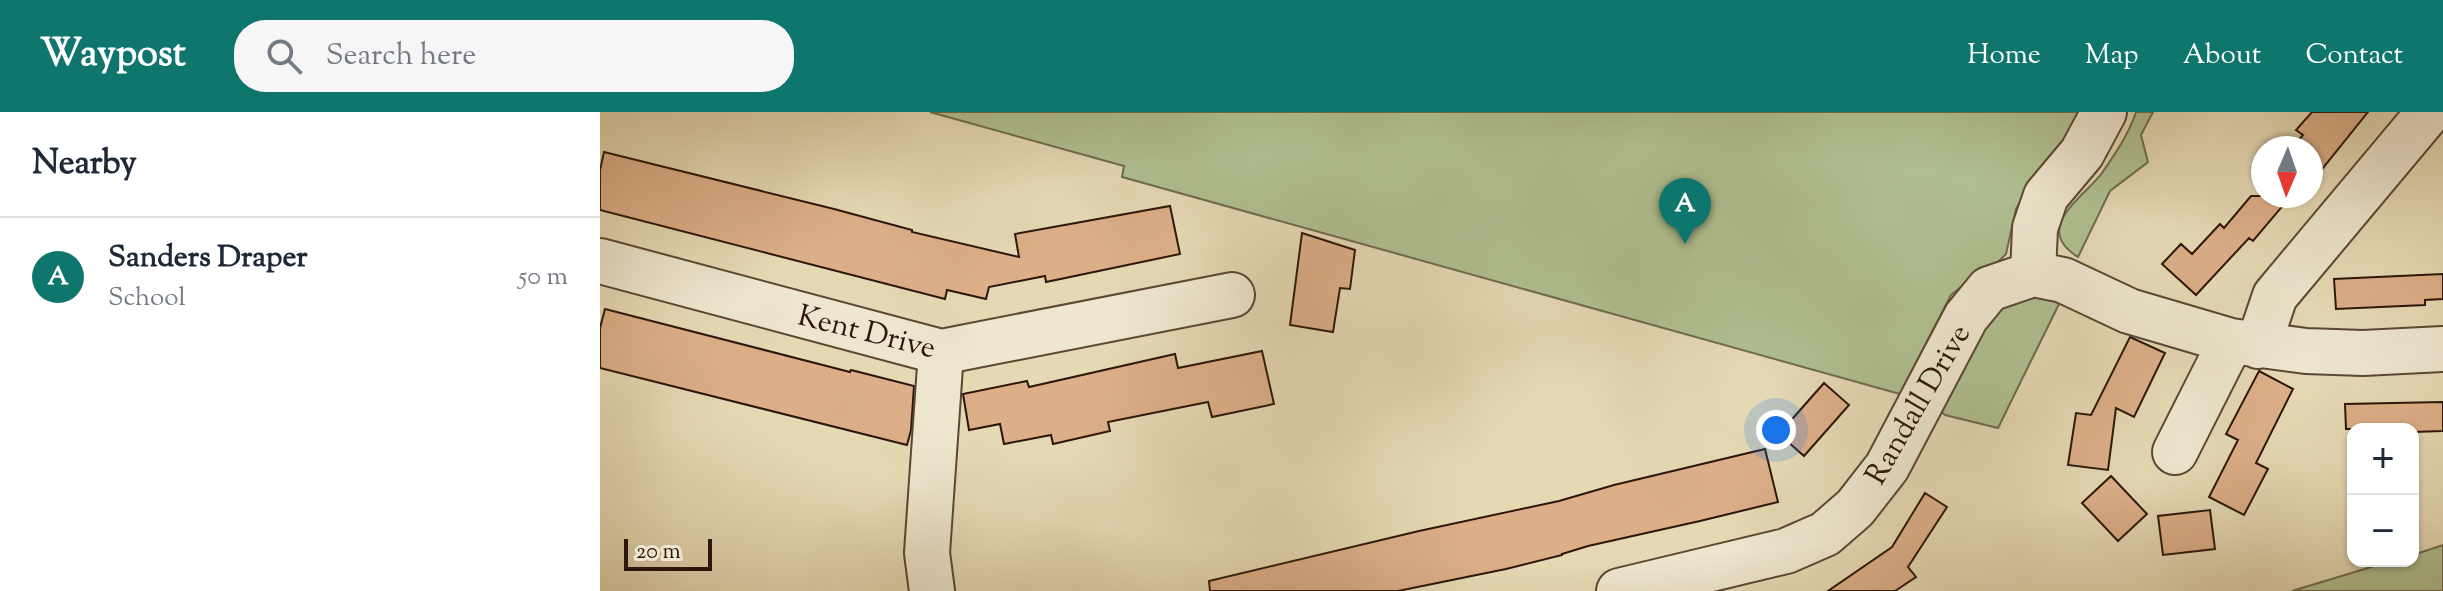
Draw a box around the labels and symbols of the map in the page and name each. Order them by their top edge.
north arrow [2251,136,2323,208]
pin: A [1659,178,1711,244]
street label: Kent Drive [793,296,940,371]
street label: Randall Drive [1856,317,1983,493]
your location [1756,410,1796,450]
scale bar [624,535,712,571]

